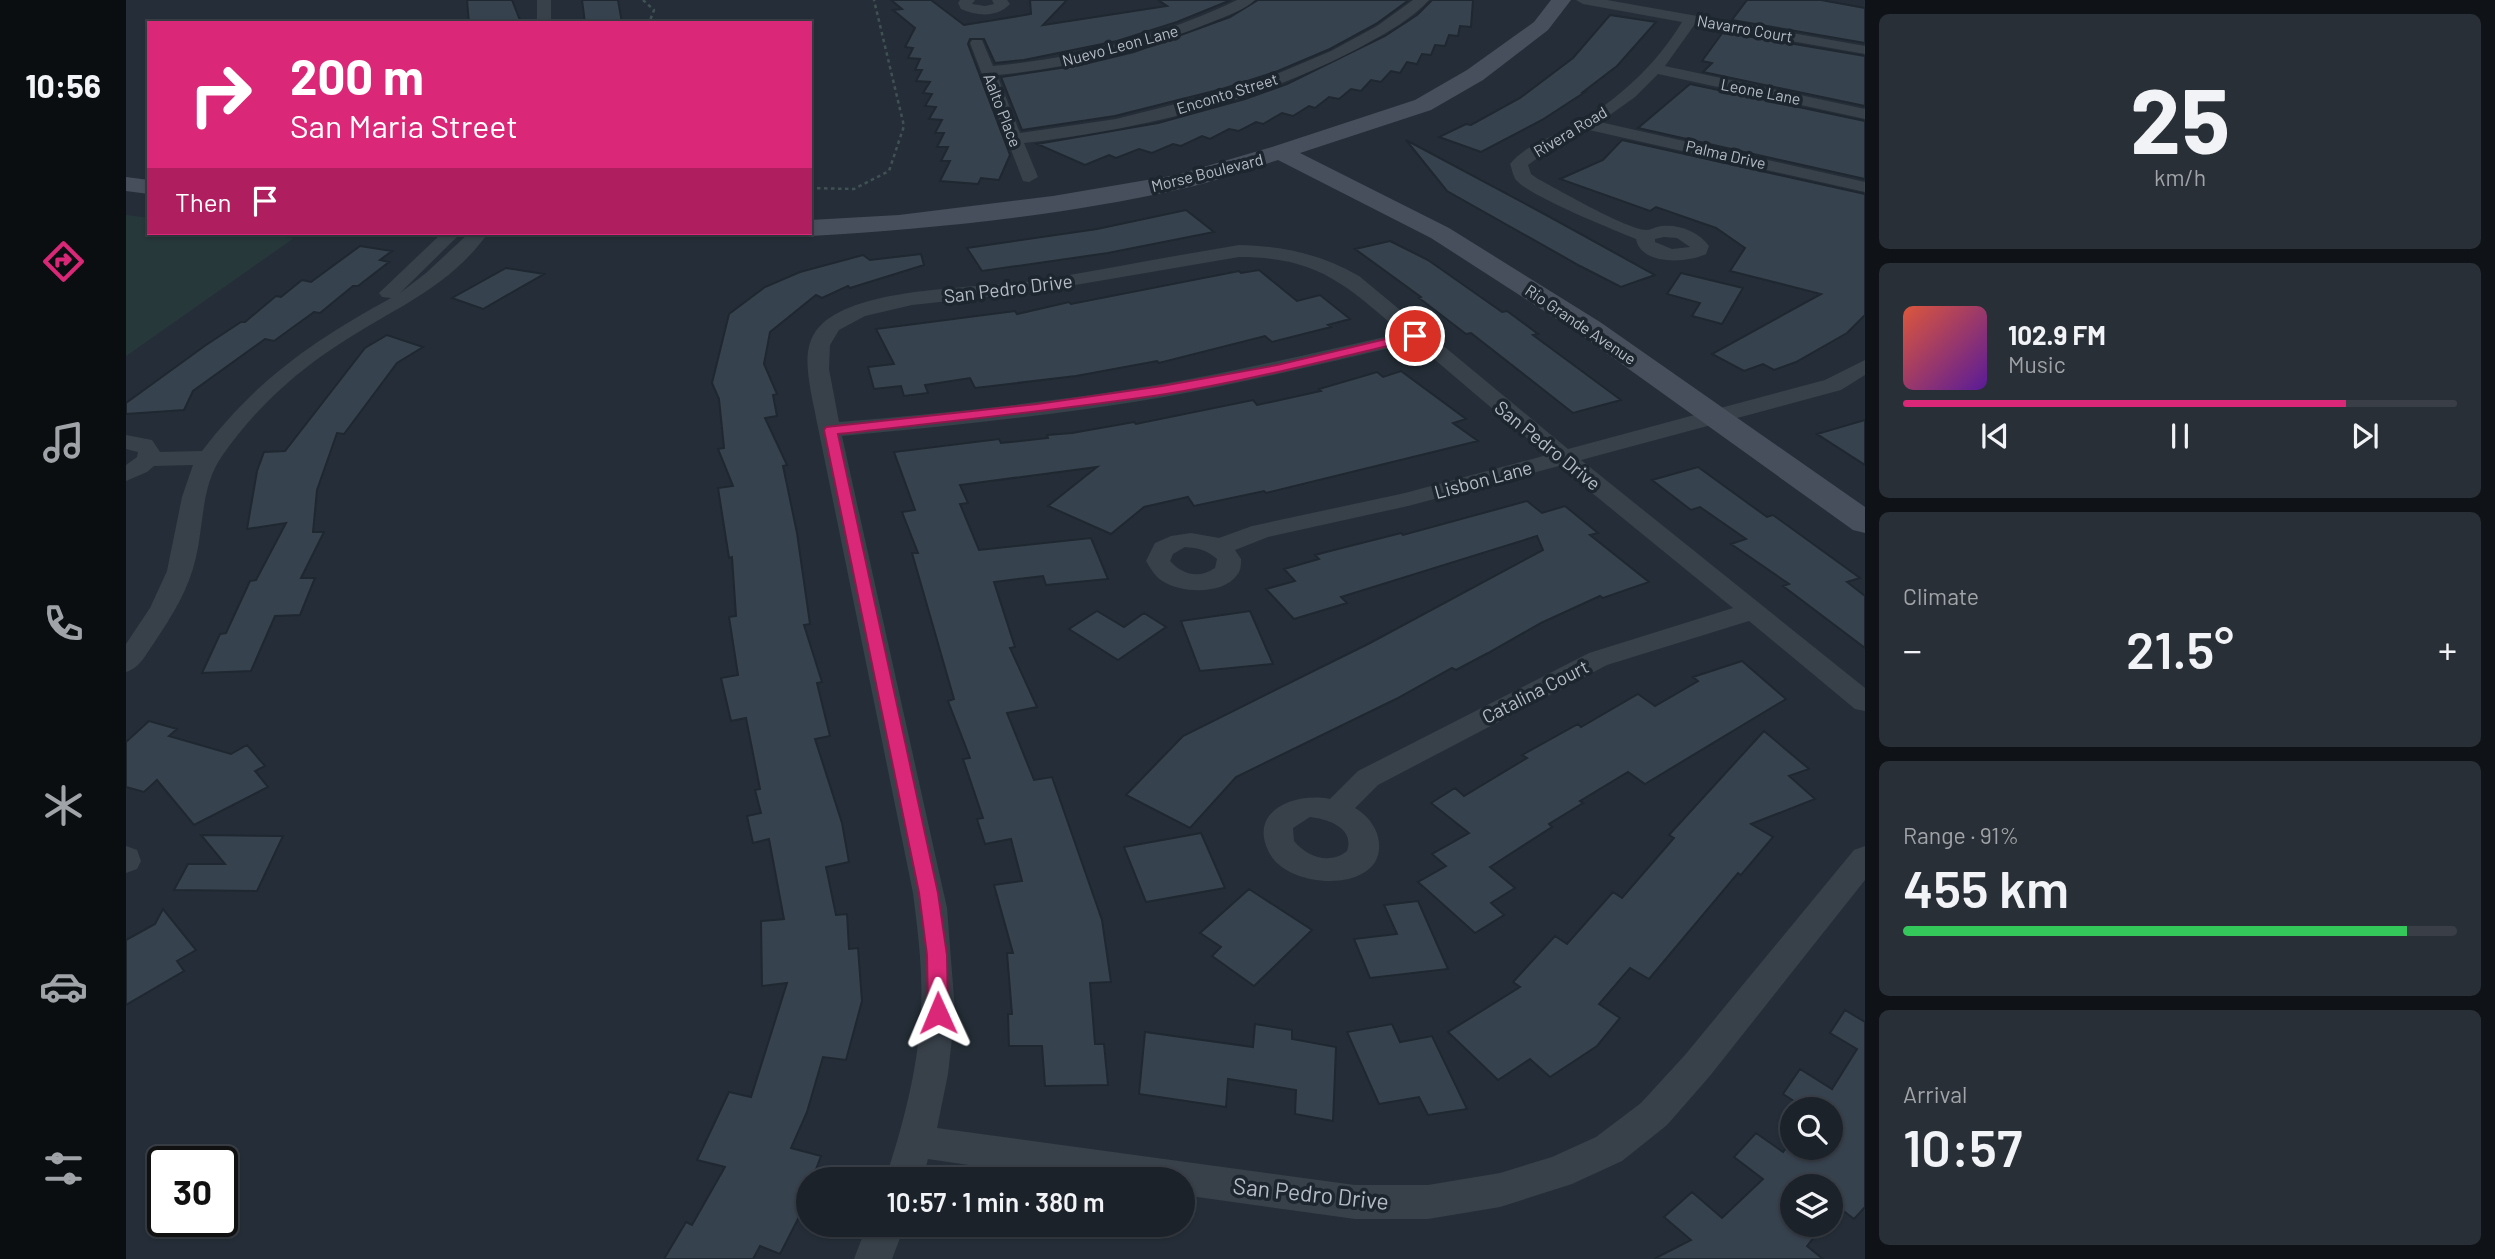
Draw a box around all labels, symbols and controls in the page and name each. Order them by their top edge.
street label: Navarro Court [1696,10,1794,46]
street label: Nuevo Leon Lane [1060,20,1180,70]
text: 200 m [290,46,424,105]
icon: right [175,49,266,140]
text: 25 [2130,63,2230,172]
text: 10:56 [25,66,101,104]
street label: Enconto Street [1174,69,1280,117]
street label: Aalto Place [980,71,1026,149]
street label: Leone Lane [1719,74,1803,108]
street label: Rivera Road [1530,102,1610,160]
text: San Maria Street [290,106,518,144]
street label: Palma Drive [1684,136,1768,172]
street label: Morse Boulevard [1149,149,1265,195]
text: km/h [2154,163,2206,191]
icon: arrive [246,182,284,220]
text: Then [175,186,232,217]
icon: directions [39,237,88,286]
street label: San Pedro Drive [942,269,1074,307]
street label: Rio Grande Avenue [1522,280,1640,368]
pin [1385,306,1445,366]
icon: arrive [1396,317,1434,355]
text: 102.9 FM [2008,319,2106,350]
text: Music [2008,350,2066,378]
street label: San Pedro Drive [1490,395,1606,495]
icon: previous [1976,417,2014,455]
icon: pause [2161,417,2199,455]
icon: next [2346,417,2384,455]
icon: music [39,418,88,467]
street label: Lisbon Lane [1432,455,1534,503]
text: Climate [1903,582,1979,610]
icon: phone [39,599,88,648]
text: 21.5° [2126,617,2234,679]
text: − [1903,626,1922,672]
text: + [2438,626,2457,672]
street label: Catalina Court [1478,654,1592,728]
icon: climate [39,781,88,830]
text: Range · 91% [1903,821,2019,849]
text: 455 km [1903,856,2069,918]
icon: car [39,962,88,1011]
position arrow [901,976,975,1050]
text: Arrival [1903,1080,1967,1108]
map controls [1780,1097,1843,1237]
button: search [1780,1097,1843,1160]
text: 10:57 [1903,1115,2022,1177]
icon: filters [39,1144,88,1193]
speed limit sign: 30 [147,1146,238,1237]
street label: San Pedro Drive [1232,1171,1390,1215]
button: layers [1780,1174,1843,1237]
text: 10:57 · 1 min · 380 m [886,1186,1105,1217]

